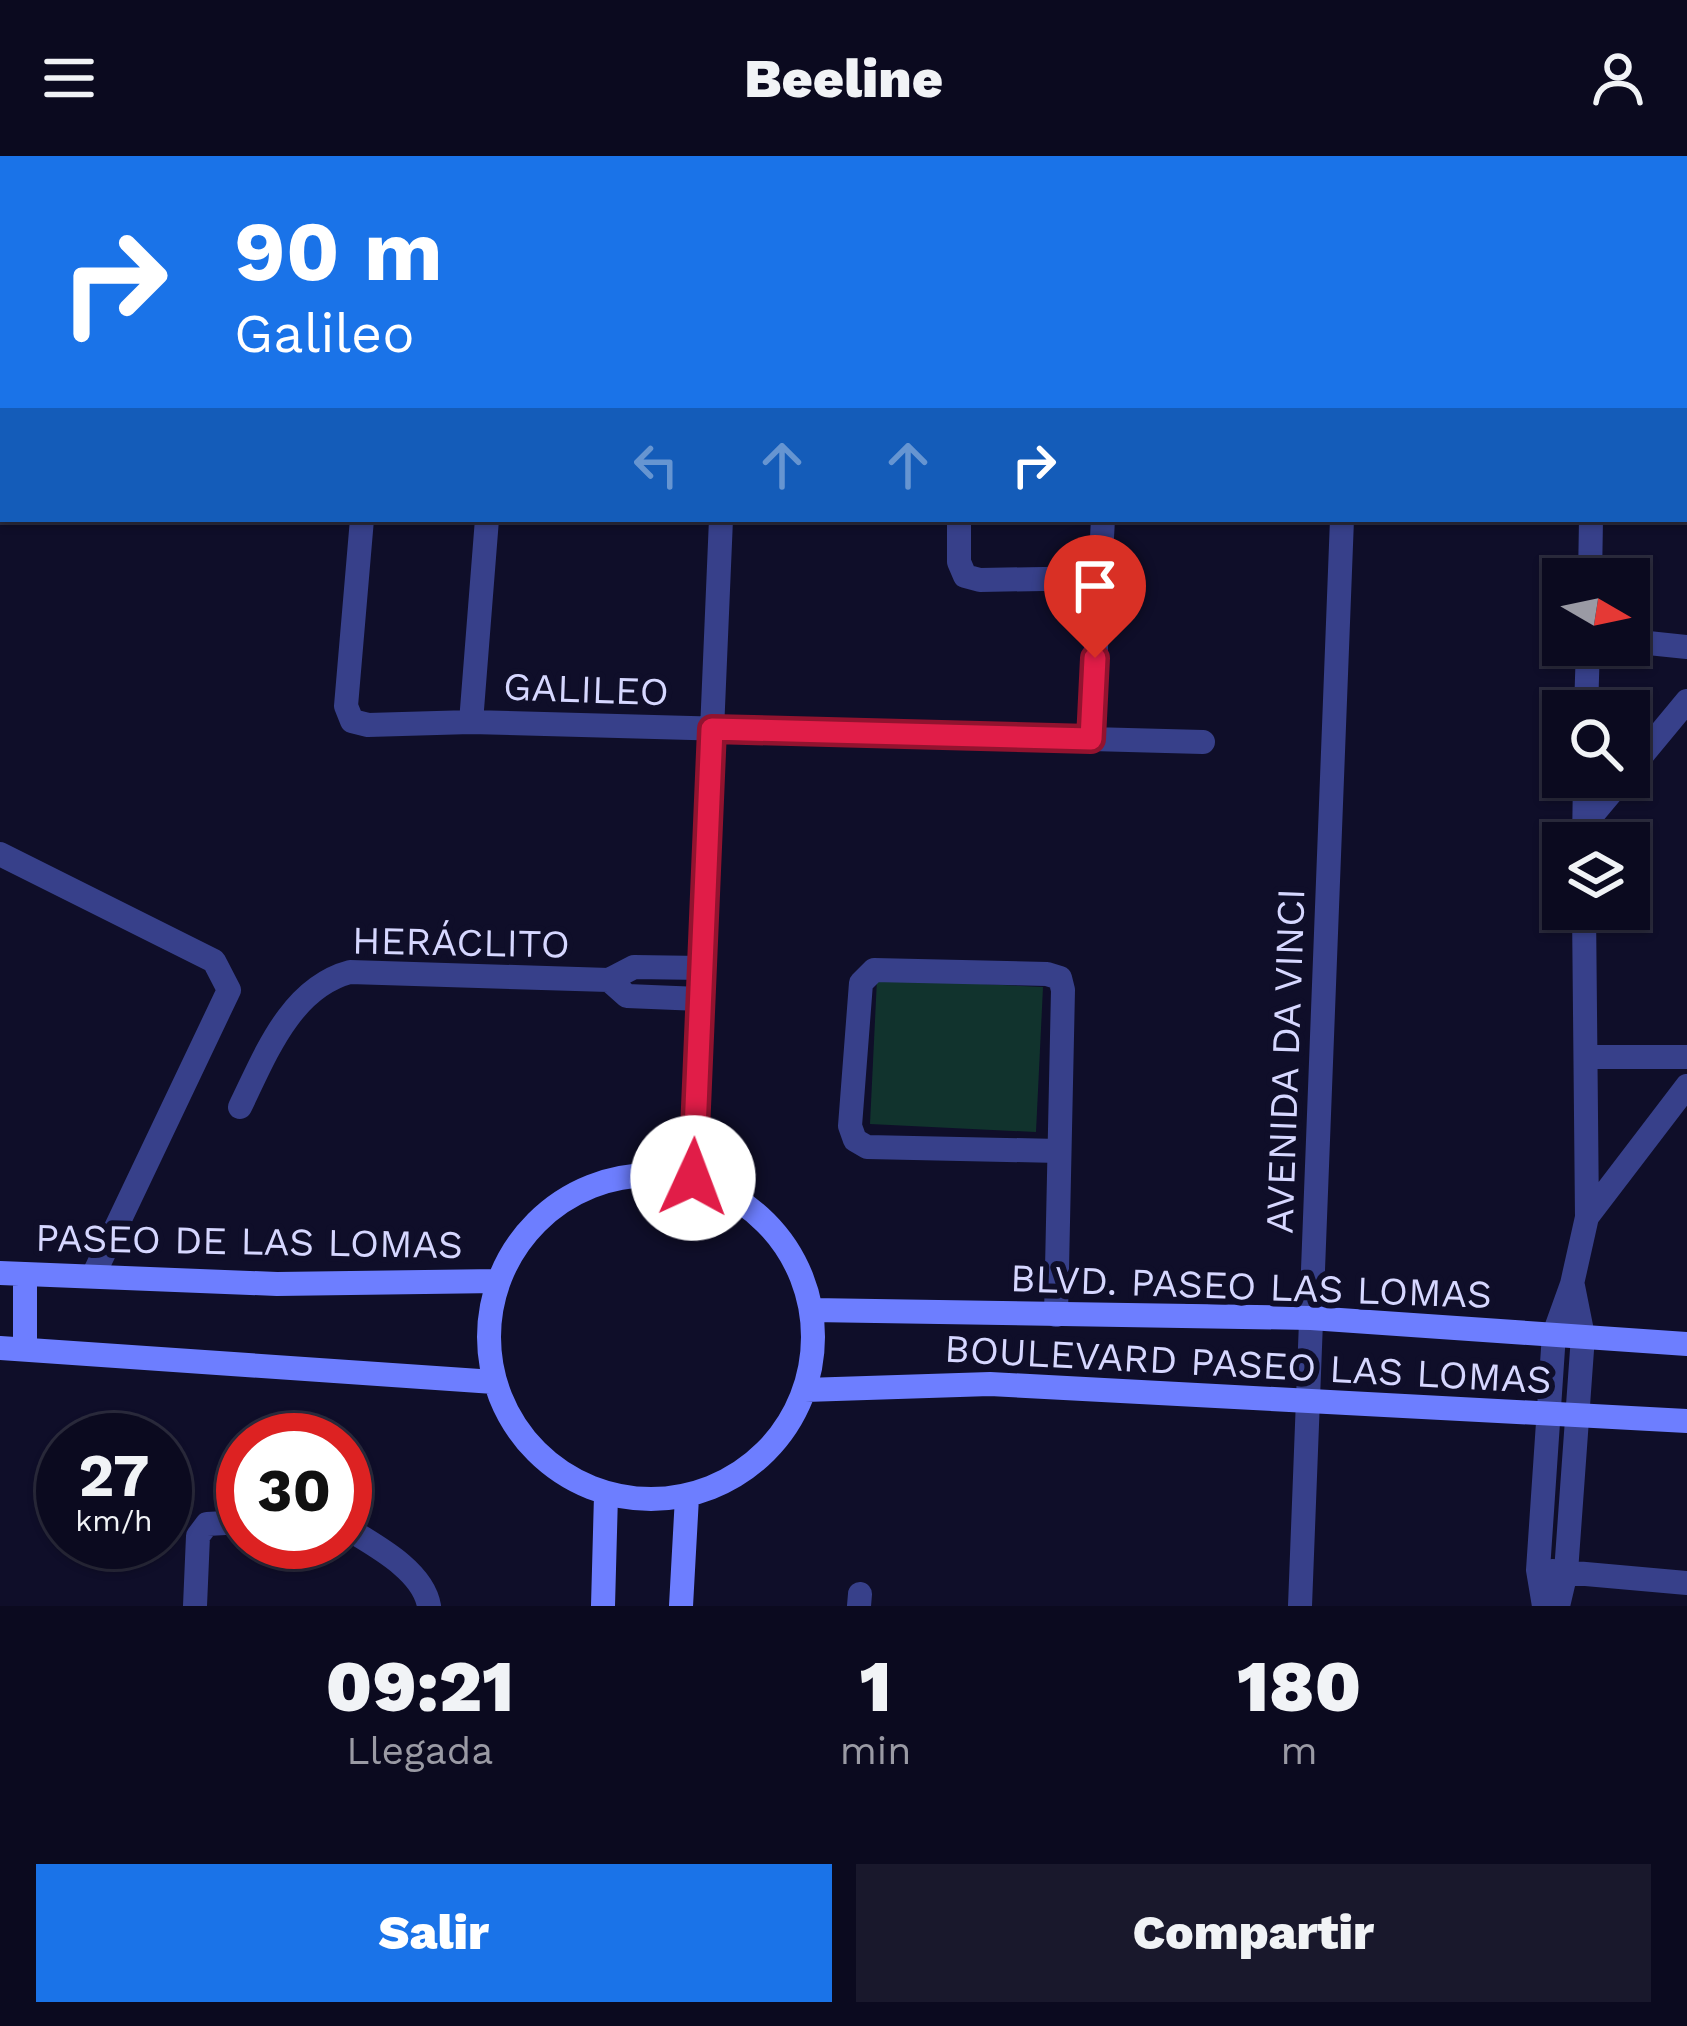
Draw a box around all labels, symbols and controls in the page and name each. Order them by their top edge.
icon: menu [36,45,102,111]
icon: person [1585,45,1651,111]
text: Beeline [744,47,943,110]
text: 90 m [234,202,443,300]
icon: right [36,204,192,360]
text: Galileo [234,302,415,365]
icon: left [623,432,689,498]
icon: ahead [749,432,815,498]
icon: ahead [875,432,941,498]
icon: right [1001,432,1067,498]
pin [1044,535,1146,658]
icon: arrive [1062,553,1128,619]
north arrow [1542,558,1650,666]
map controls [1542,558,1650,930]
street label: GALILEO [502,664,670,714]
button: search [1542,690,1650,798]
button: layers [1542,822,1650,930]
street label: AVENIDA DA VINCI [1256,888,1314,1234]
street label: HERÁCLITO [352,918,570,966]
position arrow [630,1115,756,1241]
street label: PASEO DE LAS LOMAS [35,1215,463,1267]
street label: BLVD. PASEO LAS LOMAS [1009,1255,1493,1317]
street label: BOULEVARD PASEO LAS LOMAS [943,1326,1553,1402]
speed limit sign: 30 [216,1413,372,1569]
text: 27 [78,1440,150,1511]
text: km/h [75,1503,153,1538]
text: 09:21 [326,1644,514,1728]
text: 1 [859,1644,892,1728]
text: 180 [1237,1644,1361,1728]
text: Llegada [346,1728,493,1773]
text: min [840,1728,911,1773]
text: m [1281,1728,1318,1773]
button: Salir [36,1864,832,2002]
button: Compartir [856,1864,1651,2002]

